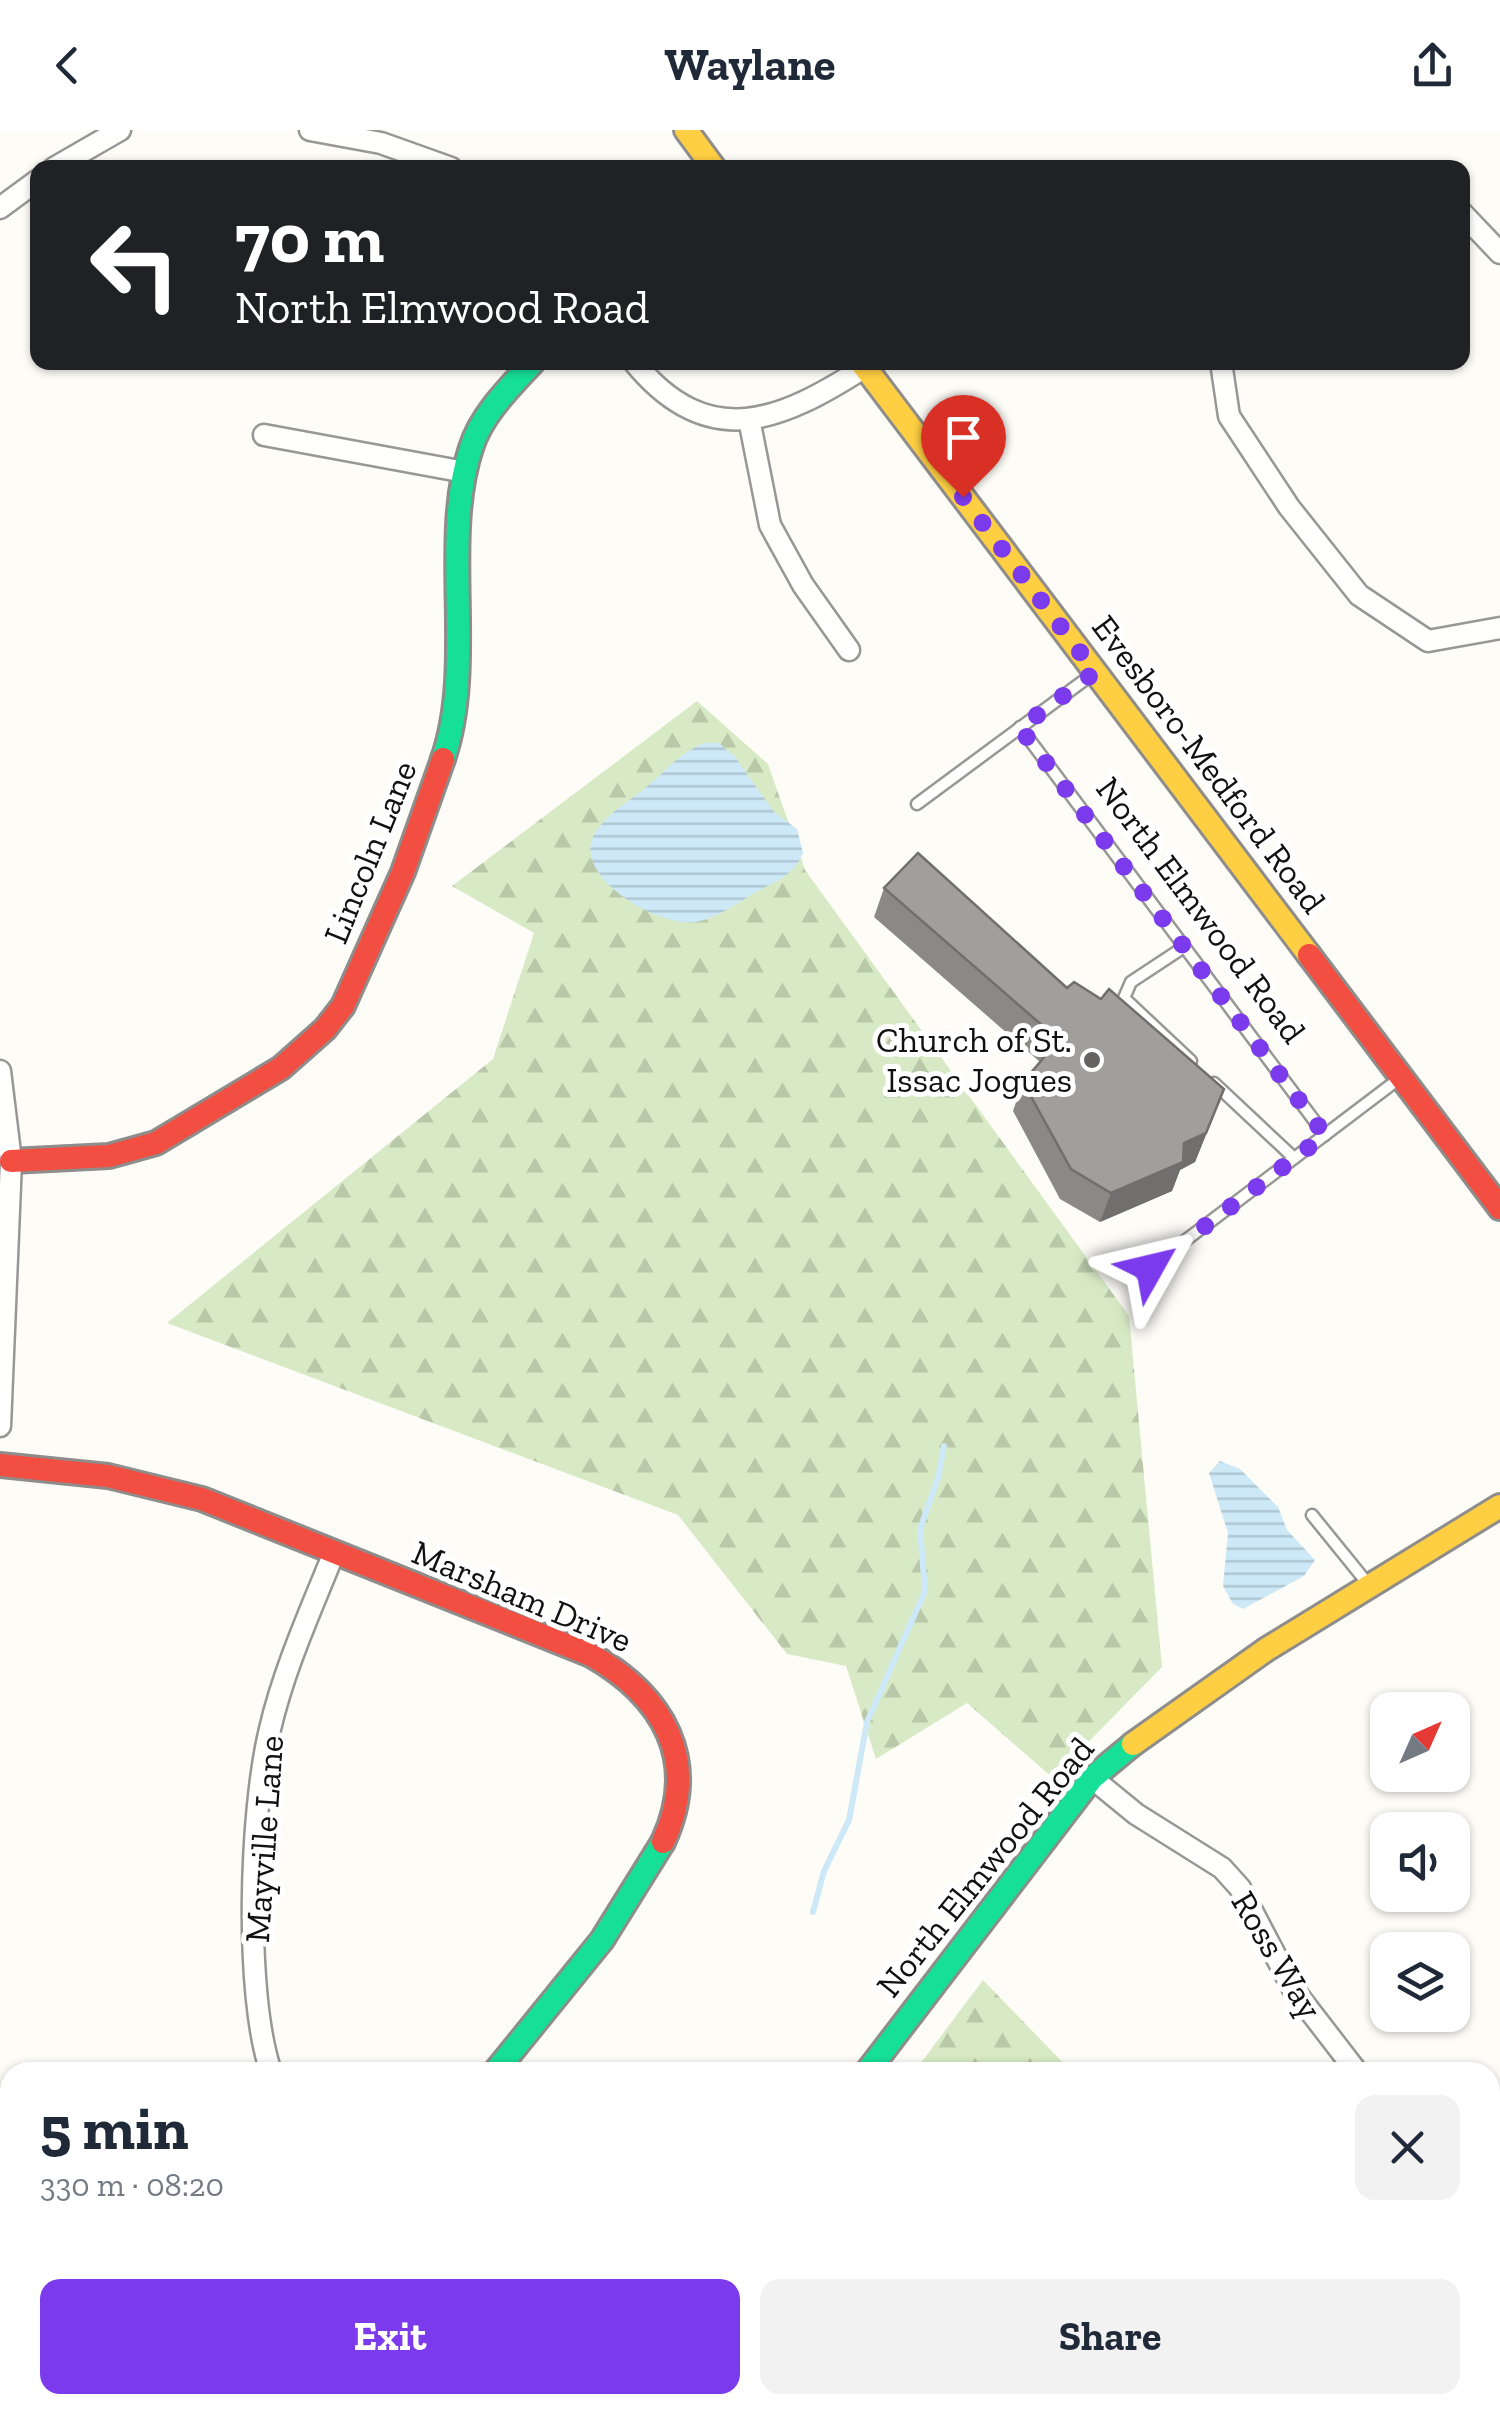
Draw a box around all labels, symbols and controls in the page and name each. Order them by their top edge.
icon: back [40,38,95,93]
text: Waylane [664,38,836,92]
icon: share [1405,38,1460,93]
text: 70 m [235,196,384,280]
icon: left [70,200,200,330]
text: North Elmwood Road [235,281,649,335]
pin [921,395,1006,498]
icon: arrive [936,410,991,465]
street label: Evesboro-Medford Road [1083,607,1335,921]
street label: Lincoln Lane [314,755,426,949]
street label: North Elmwood Road [1087,769,1315,1051]
place label: Church of St. Issac Jogues [876,1019,1072,1101]
marker: Church of St. Issac Jogues [1081,1049,1103,1071]
position arrow [1098,1216,1202,1320]
street label: Marsham Drive [406,1531,638,1661]
north arrow [1370,1692,1470,1792]
map controls [1370,1692,1470,2032]
street label: North Elmwood Road [867,1729,1103,2005]
street label: Mayville Lane [236,1734,292,1944]
button: sound [1370,1812,1470,1912]
street label: Ross Way [1222,1883,1332,2027]
button: layers [1370,1932,1470,2032]
text: 5 min [40,2092,189,2164]
button: close [1355,2095,1460,2200]
text: 330 m · 08:20 [40,2166,224,2204]
button: Exit [40,2279,740,2394]
button: Share [760,2279,1460,2394]

